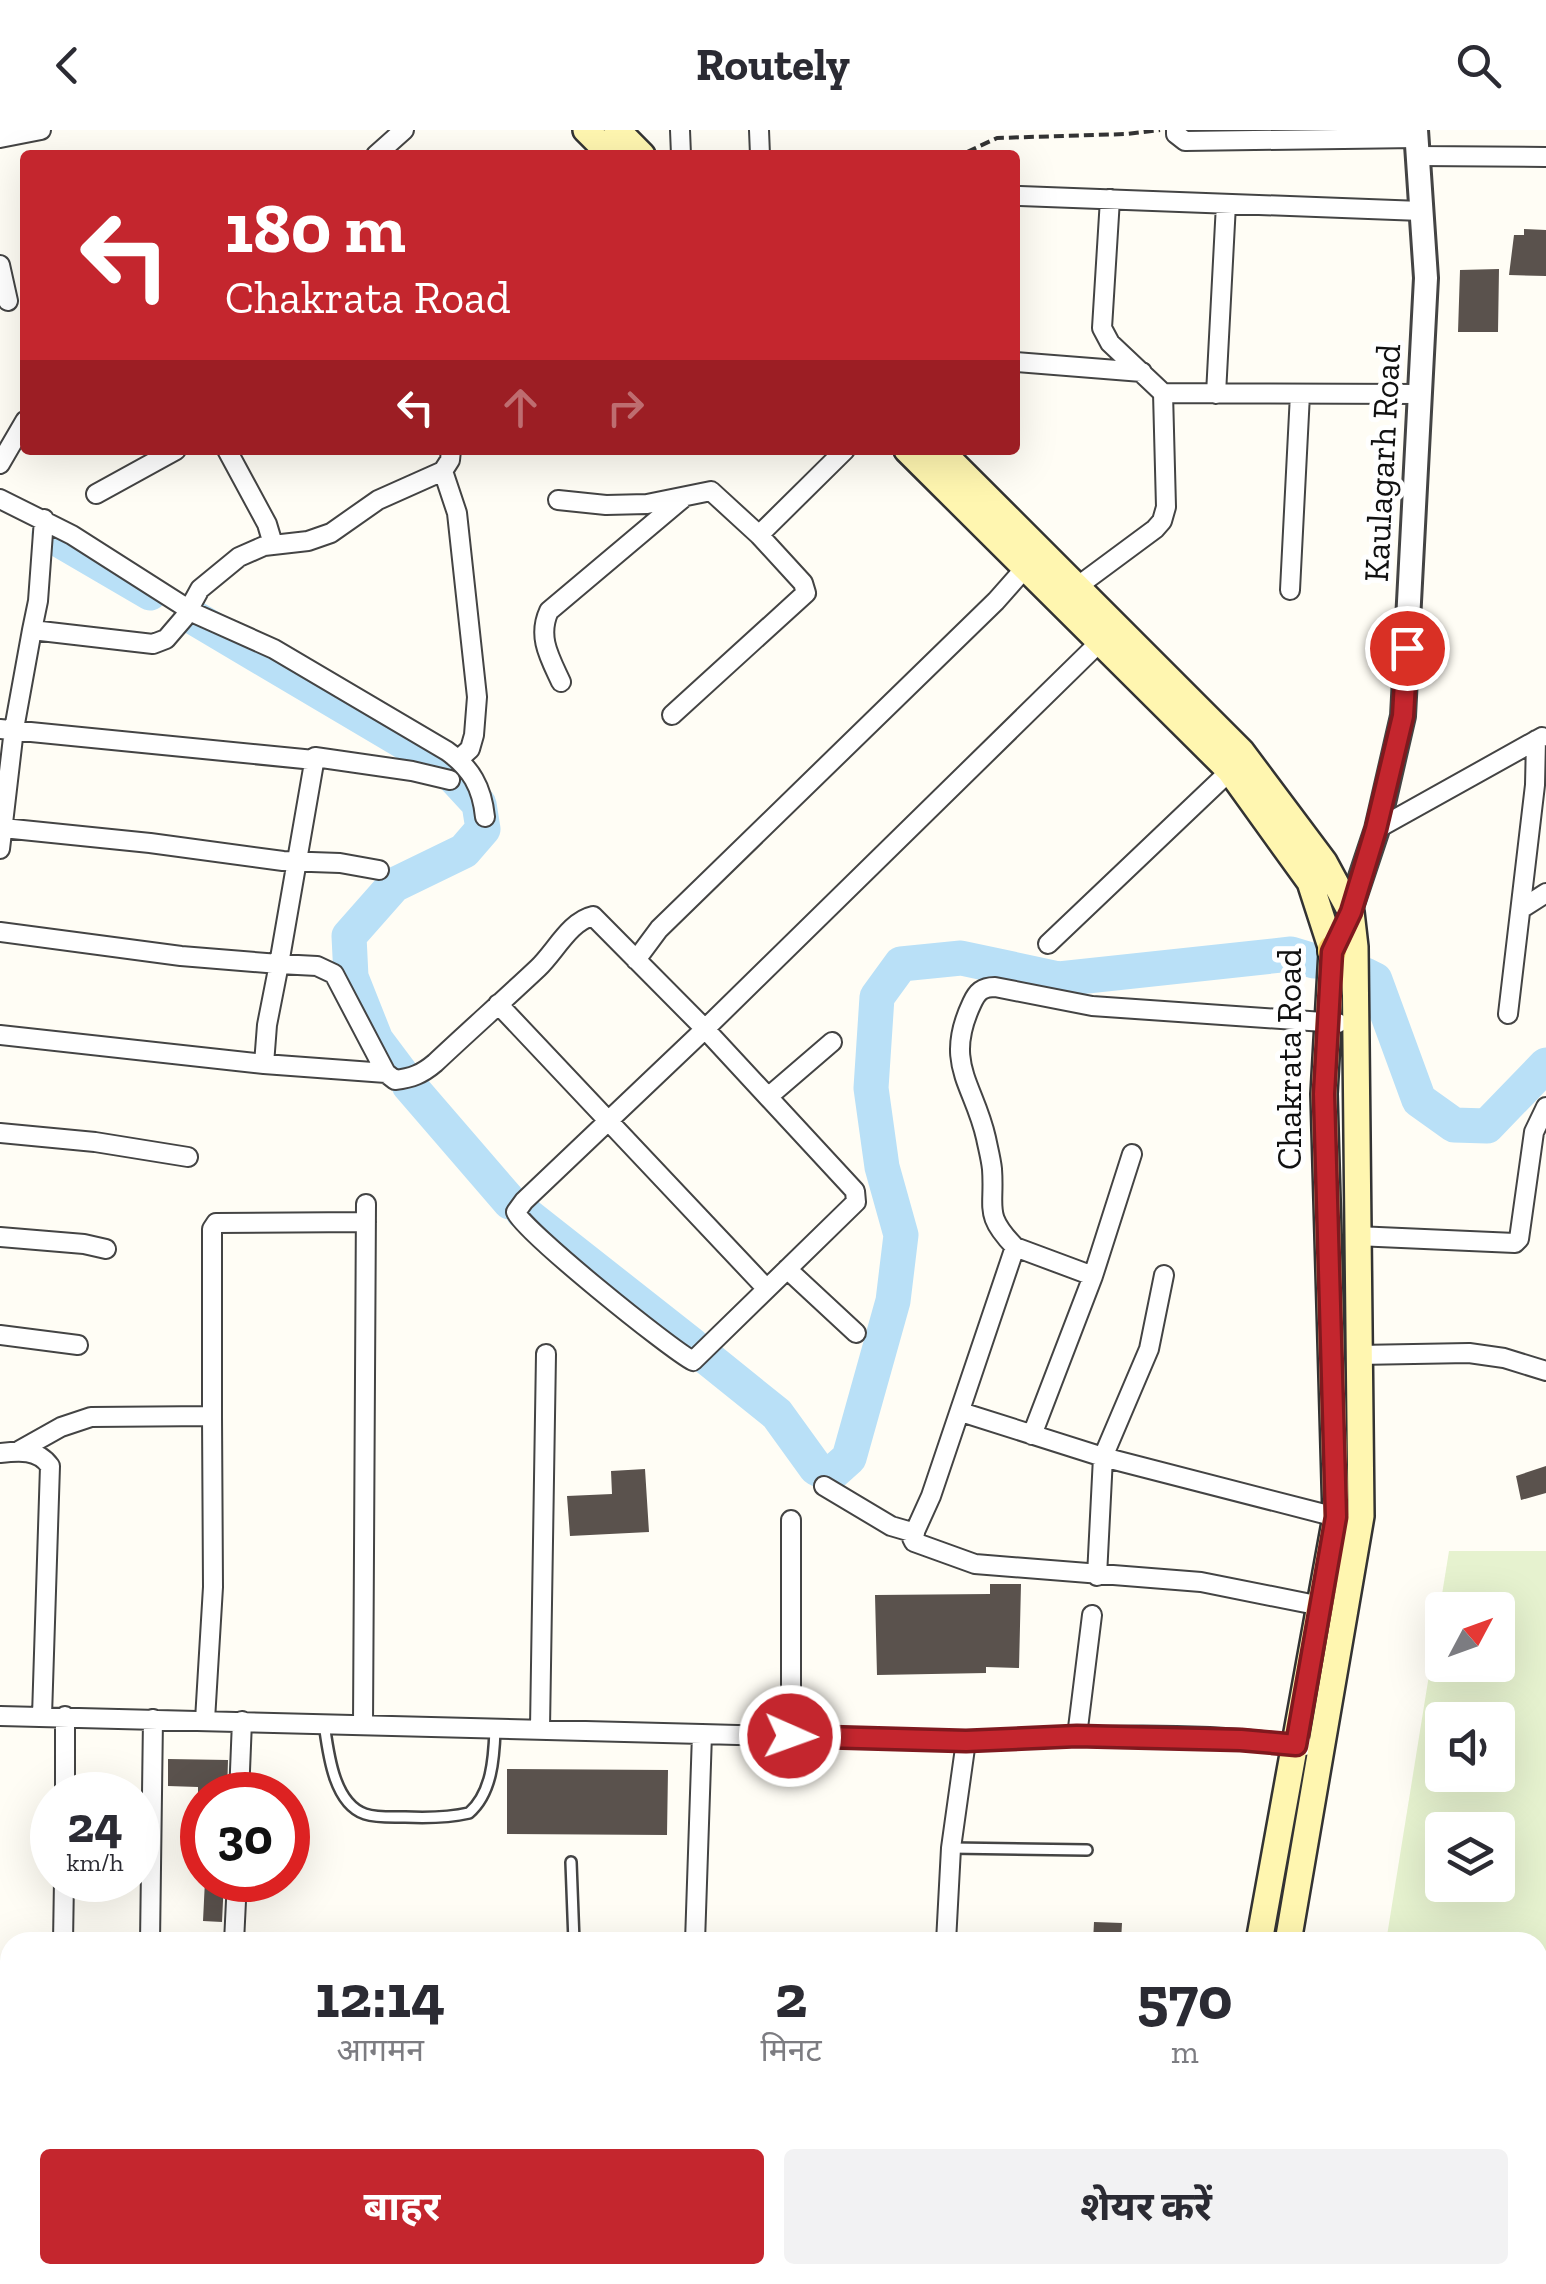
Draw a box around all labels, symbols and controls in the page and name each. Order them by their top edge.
icon: back [40,38,95,93]
text: Routely [696,38,850,92]
icon: search [1451,38,1506,93]
text: 180 m [225,186,406,270]
icon: left [60,190,190,320]
text: Chakrata Road [225,271,510,325]
street label: Kaulagarh Road [1355,343,1409,583]
icon: left [388,380,443,435]
icon: ahead [493,380,548,435]
icon: right [598,380,653,435]
pin [1365,606,1450,691]
icon: arrive [1380,621,1435,676]
street label: Chakrata Road [1268,948,1310,1170]
north arrow [1425,1592,1515,1682]
map controls [1425,1592,1515,1902]
position arrow [738,1684,842,1788]
button: sound [1425,1702,1515,1792]
speed limit sign: 30 [180,1772,310,1902]
text: 24 [67,1795,123,1855]
button: layers [1425,1812,1515,1902]
text: km/h [66,1847,124,1877]
text: 12:14 [315,1960,445,2032]
text: 2 [775,1960,807,2032]
text: 570 [1137,1962,1233,2034]
text: आगमन [336,2031,424,2069]
text: मिनट [760,2031,822,2069]
text: m [1171,2033,1199,2071]
button: बाहर [40,2149,764,2264]
button: शेयर करें [784,2149,1508,2264]

